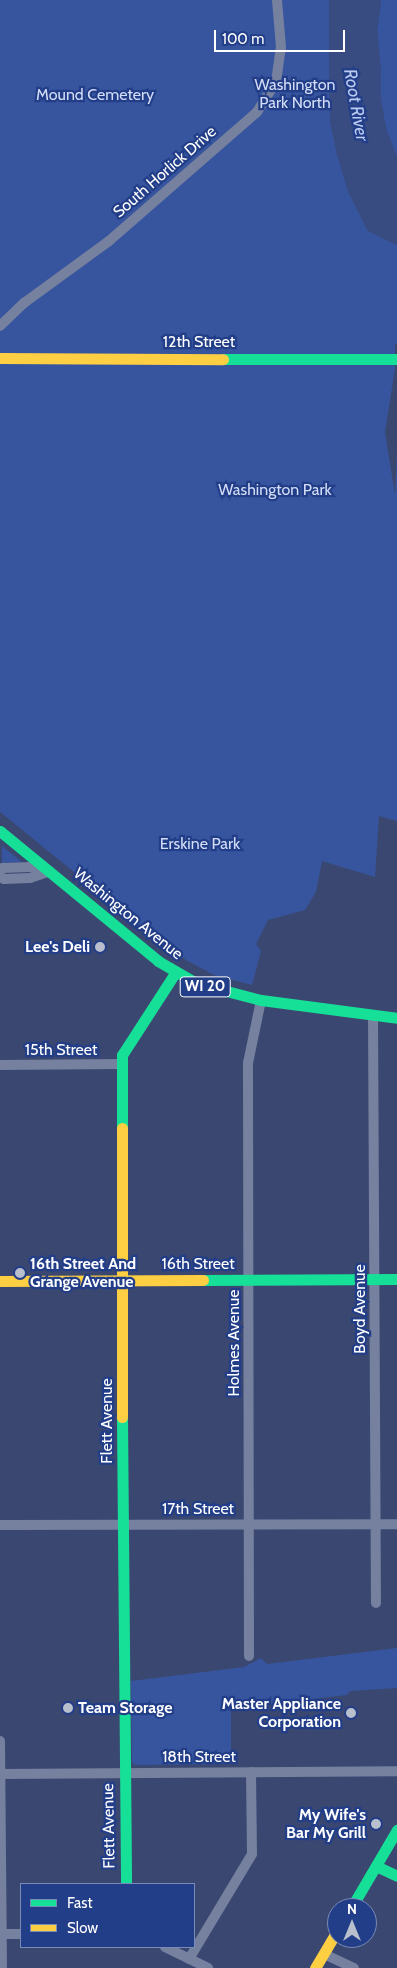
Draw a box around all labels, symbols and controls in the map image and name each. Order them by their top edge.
scale bar [217,20,348,52]
text: 100 m [222,30,264,48]
water label: Root River [339,67,373,143]
park label: Washington Park North [255,75,335,113]
park label: Mound Cemetery [36,85,154,105]
street label: South Horlick Drive [110,122,220,222]
street label: 12th Street [163,332,235,352]
park label: Washington Park [218,480,332,500]
park label: Erskine Park [160,834,240,854]
street label: Washington Avenue [69,864,187,964]
place label: Lee's Deli [25,937,90,957]
marker: Lee's Deli [94,941,106,953]
road number: WI 20 [179,974,231,1000]
street label: 15th Street [25,1040,97,1060]
place label: 16th Street And Grange Avenue [30,1254,136,1292]
street label: 16th Street [161,1254,235,1274]
street label: Boyd Avenue [350,1264,370,1354]
marker: 16th Street And Grange Avenue [14,1267,26,1279]
street label: Holmes Avenue [224,1290,244,1396]
street label: Flett Avenue [97,1378,117,1464]
street label: 17th Street [162,1499,234,1519]
place label: Master Appliance Corporation [222,1694,341,1732]
place label: Team Storage [78,1698,172,1718]
marker: Team Storage [62,1702,74,1714]
marker: Master Appliance Corporation [345,1707,357,1719]
street label: 18th Street [162,1747,236,1767]
street label: Flett Avenue [99,1783,119,1869]
place label: My Wife's Bar My Grill [286,1805,366,1843]
marker: My Wife's Bar My Grill [370,1818,382,1830]
legend [20,1883,195,1948]
text: Fast [67,1894,92,1912]
north arrow [327,1898,377,1948]
text: N [347,1900,357,1918]
text: Slow [67,1919,98,1937]

